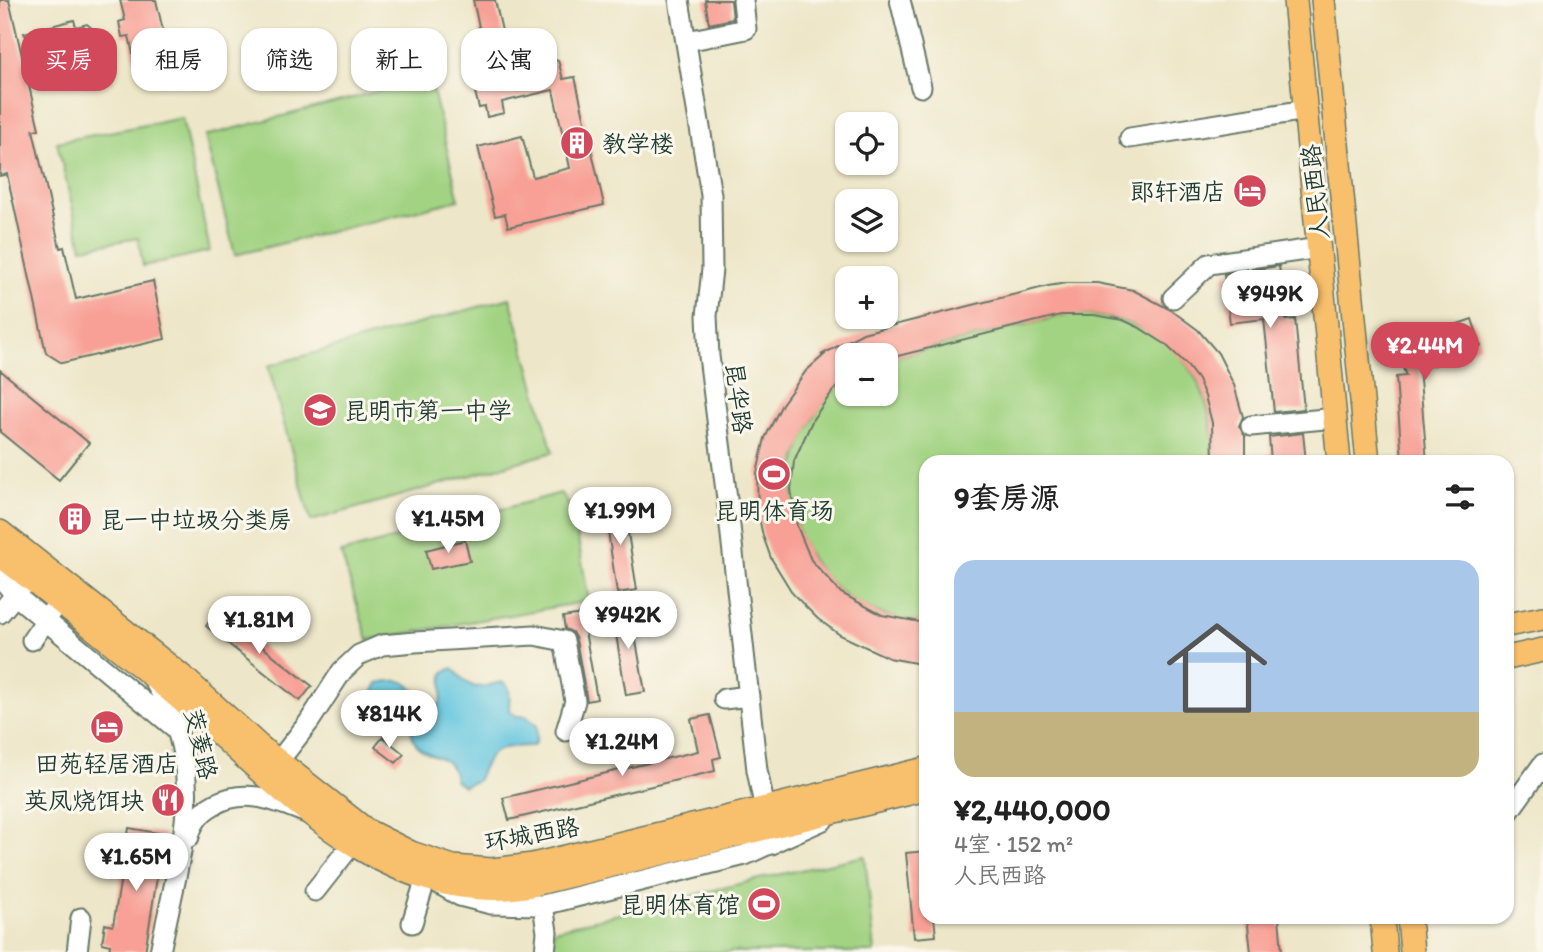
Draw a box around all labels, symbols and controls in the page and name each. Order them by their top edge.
chip: 买房 [21,28,117,91]
chip: 租房 [131,28,227,91]
chip: 筛选 [241,28,337,91]
chip: 新上 [351,28,447,91]
chip: 公寓 [461,28,557,91]
map controls [835,112,898,406]
button: locate [835,112,898,175]
building icon: 教学楼 [558,124,596,162]
place label: 教学楼 [602,129,674,158]
street label: 人民西路 [1296,143,1334,241]
hotel icon: 郎轩酒店 [1231,172,1269,210]
place label: 郎轩酒店 [1130,177,1226,206]
button: layers [835,189,898,252]
button: + [835,266,898,329]
pin: ¥949K [1221,270,1319,330]
text: ¥949K [1237,279,1303,307]
pin: ¥2.44M [1368,322,1482,382]
text: ¥2.44M [1387,331,1463,359]
button: − [835,343,898,406]
street label: 昆华路 [720,361,758,435]
school or university icon: 昆明市第一中学 [301,391,339,429]
place label: 昆明市第一中学 [344,396,512,425]
sports icon: 昆明体育场 [755,455,793,493]
icon: filters [1441,478,1479,516]
text: 9套房源 [954,479,1060,516]
pin: ¥1.99M [563,488,677,547]
pin: ¥1.45M [391,496,505,555]
text: ¥1.99M [584,496,656,524]
place label: 昆明体育场 [714,496,834,525]
building icon: 昆一中垃圾分类房 [56,500,94,538]
text: ¥1.45M [411,504,485,532]
place label: 昆一中垃圾分类房 [100,505,292,534]
pin: ¥942K [579,592,677,651]
pin: ¥1.81M [202,596,316,656]
text: ¥942K [595,600,661,628]
text: ¥1.81M [224,605,294,633]
icon: home [1154,605,1280,731]
pin: ¥814K [340,690,438,750]
text: ¥814K [357,699,421,727]
street label: 茭菱路 [179,706,223,782]
hotel icon: 田苑轻居酒店 [88,708,126,746]
pin: ¥1.24M [565,718,679,778]
text: ¥1.24M [585,727,659,755]
place label: 田苑轻居酒店 [35,749,179,778]
restaurant icon: 英凤烧饵块 [149,781,187,819]
place label: 英凤烧饵块 [24,786,144,815]
text: ¥2,440,000 [954,791,1111,828]
street label: 环城西路 [482,811,582,857]
text: 4室 · 152 m² [954,830,1073,858]
pin: ¥1.65M [79,834,193,893]
text: ¥1.65M [100,842,172,870]
text: 人民西路 [954,861,1046,889]
sports icon: 昆明体育馆 [745,885,783,923]
place label: 昆明体育馆 [620,890,740,919]

